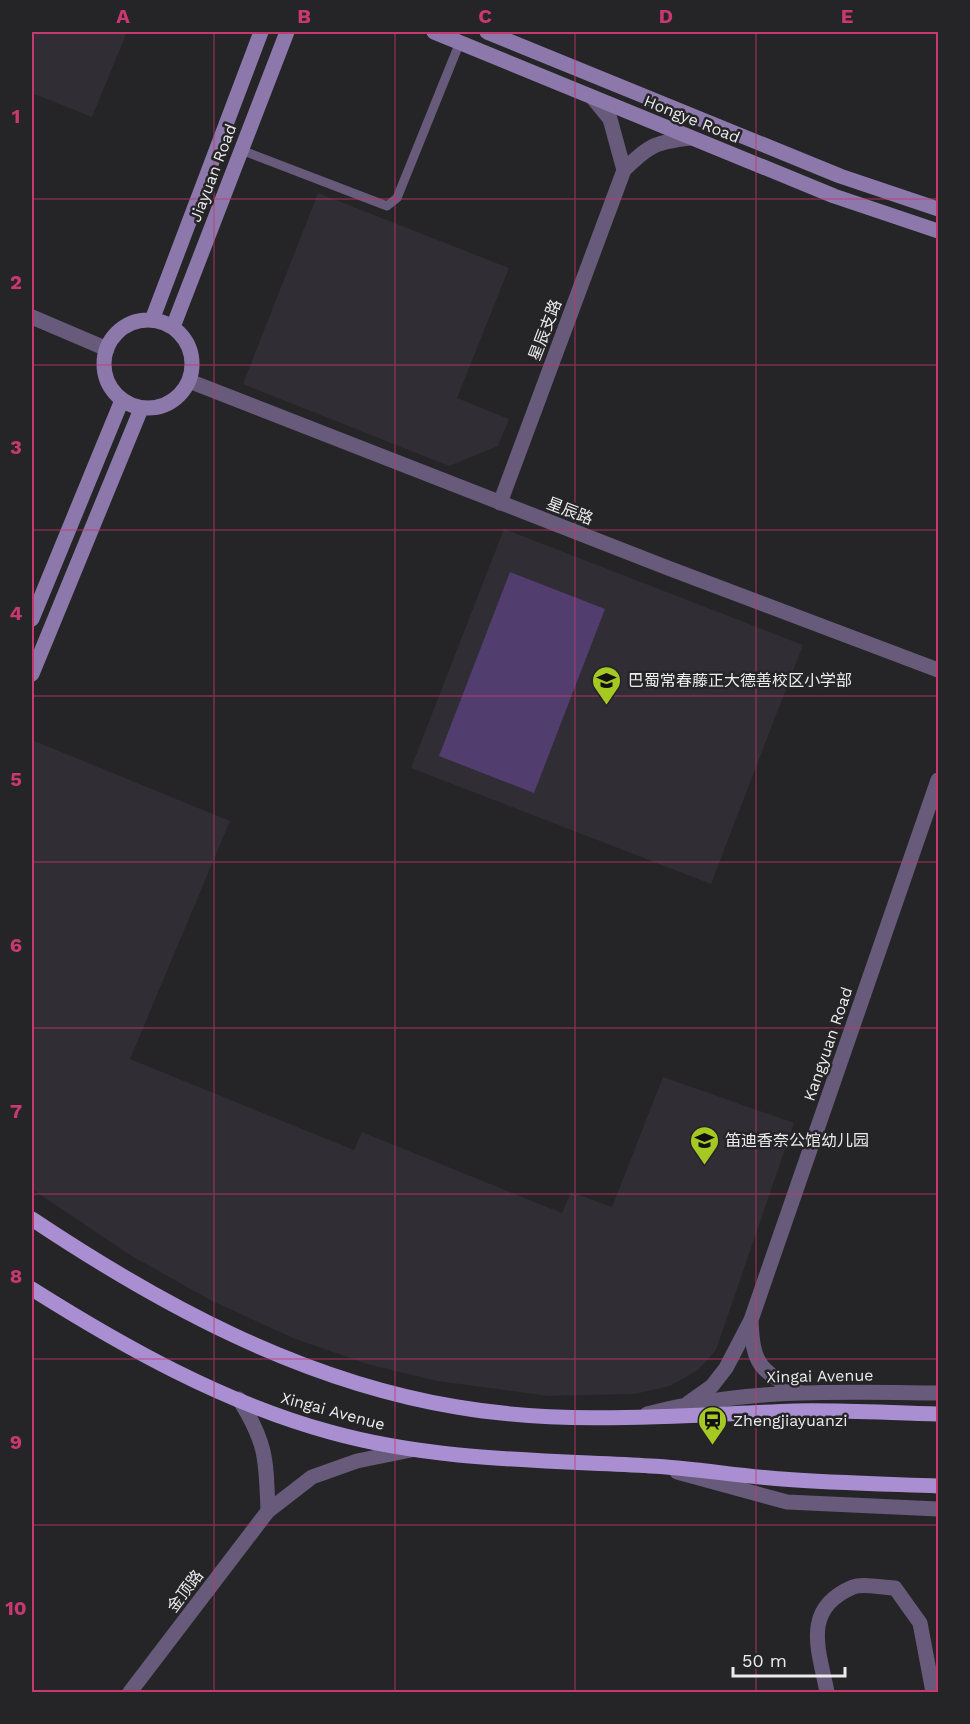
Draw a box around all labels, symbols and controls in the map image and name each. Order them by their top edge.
text: A [116,4,130,28]
text: B [297,4,311,28]
text: C [478,4,492,28]
text: D [659,4,673,28]
text: E [841,4,853,28]
street label: Hongye Road [641,91,743,147]
text: 1 [12,104,20,128]
street label: Jiayuan Road [186,121,240,225]
text: 2 [10,270,22,294]
street label: 星辰支路 [525,297,565,363]
text: 3 [10,435,22,459]
street label: 星辰路 [544,494,596,528]
text: 4 [10,601,23,625]
school or university icon: 巴蜀常春藤正大德善校区小学部 [591,664,623,706]
place label: 巴蜀常春藤正大德善校区小学部 [628,671,852,690]
text: 5 [10,767,22,791]
text: 6 [10,933,22,957]
street label: Kangyuan Road [800,984,856,1104]
text: 7 [10,1099,22,1123]
school or university icon: 笛迪香奈公馆幼儿园 [688,1124,720,1166]
place label: 笛迪香奈公馆幼儿园 [725,1131,869,1150]
text: 8 [10,1264,22,1288]
street label: Xingai Avenue [766,1366,874,1386]
street label: Xingai Avenue [279,1388,387,1434]
station icon: Zhengjiayuanzi [696,1404,728,1446]
place label: Zhengjiayuanzi [733,1411,848,1430]
text: 9 [10,1430,22,1454]
street label: 金顶路 [163,1566,207,1616]
text: 10 [5,1596,27,1620]
scale bar [733,1640,846,1678]
text: 50 m [742,1650,787,1671]

